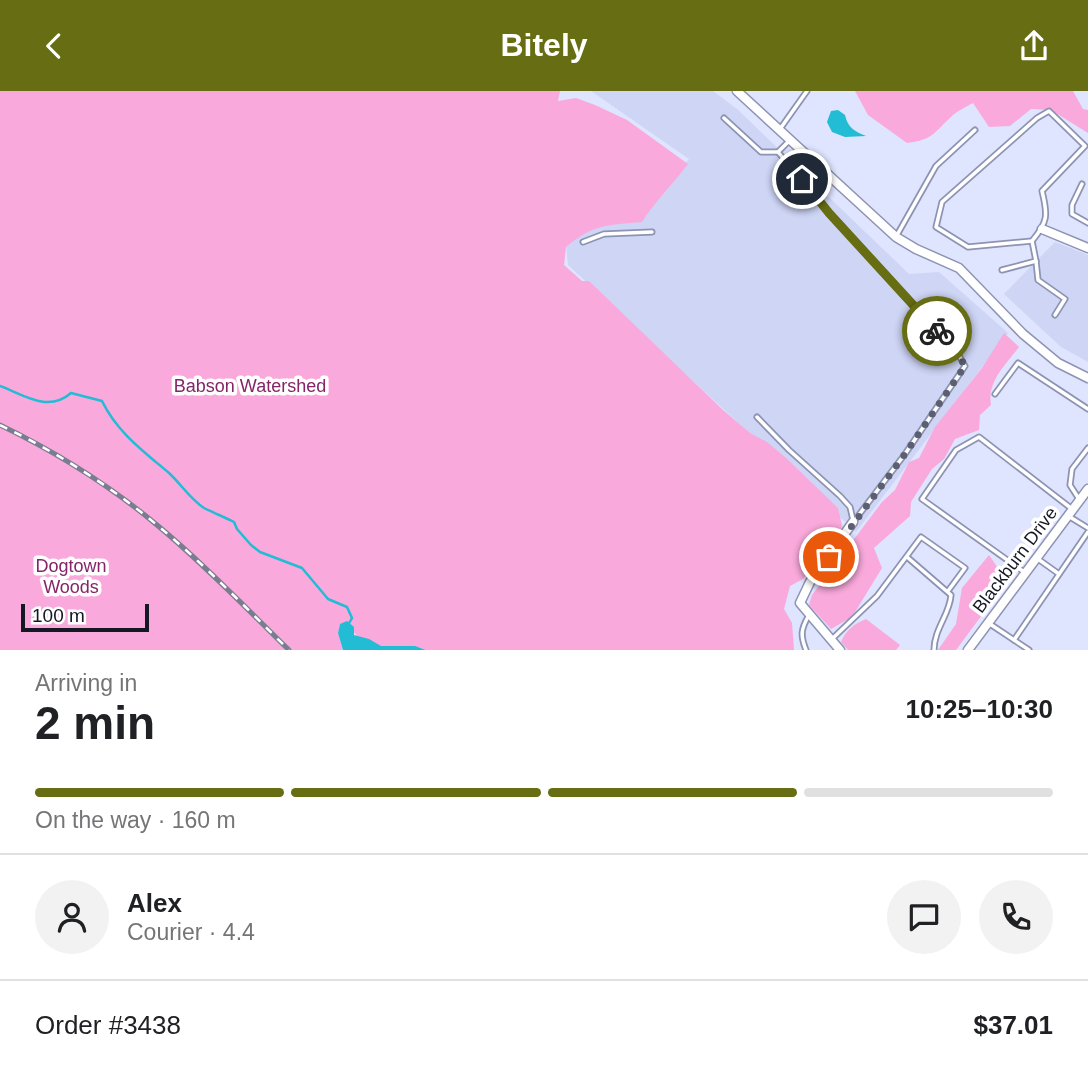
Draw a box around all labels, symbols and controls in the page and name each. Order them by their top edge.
icon: back [35,27,73,65]
text: Bitely [500,27,588,63]
icon: share [1015,27,1053,65]
pin [772,149,832,209]
icon: home [783,160,821,198]
courier [902,296,972,366]
icon: bike [918,312,956,350]
park label: Babson Watershed [174,376,326,396]
street label: Blackburn Drive [969,503,1061,617]
pin [799,527,859,587]
icon: bag [810,538,848,576]
park label: Dogtown Woods [35,556,107,597]
scale bar [21,601,149,633]
text: 100 m [32,605,85,626]
text: Arriving in [35,670,137,696]
text: 10:25–10:30 [906,694,1053,724]
text: 2 min [35,697,155,749]
text: On the way · 160 m [35,807,236,833]
button: person [35,880,109,954]
button: chat [887,880,961,954]
button: phone [979,880,1053,954]
text: Alex [127,888,182,918]
text: Courier · 4.4 [127,919,255,945]
text: Order #3438 [35,1010,181,1040]
text: $37.01 [973,1010,1053,1040]

